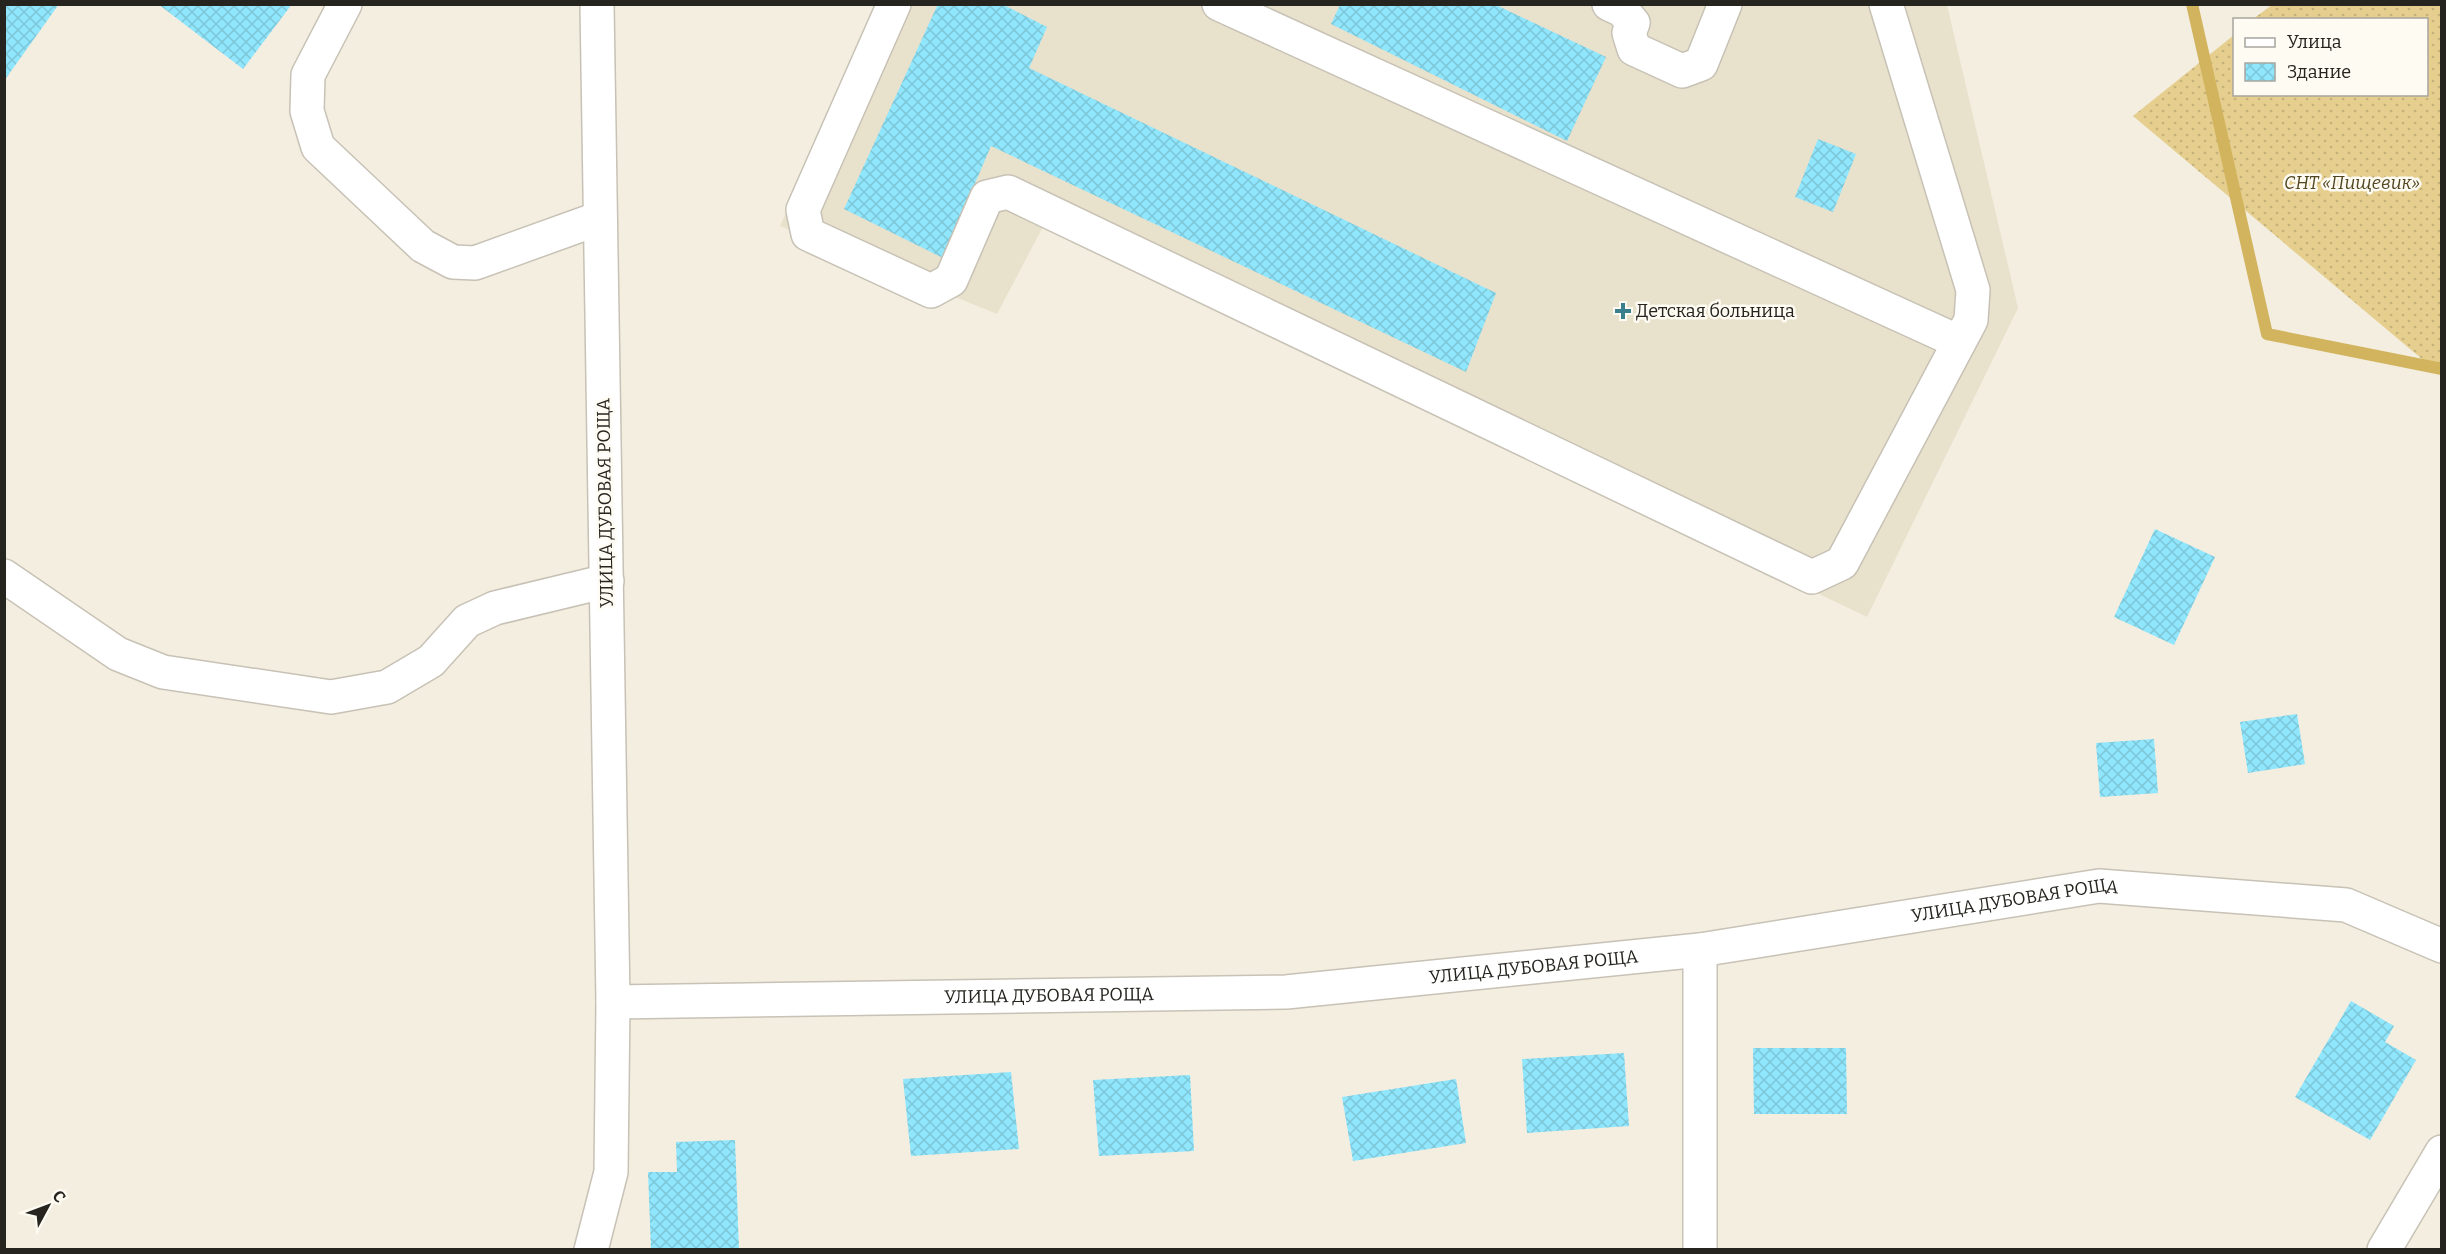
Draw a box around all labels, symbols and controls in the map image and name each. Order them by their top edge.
legend [2233,18,2428,96]
text: Улица [2287,31,2342,53]
text: Здание [2287,61,2351,83]
park label: СНТ «Пищевик» [2284,172,2420,194]
place label: Детская больница [1636,300,1795,322]
marker: Детская больница [1614,302,1632,320]
street label: УЛИЦА ДУБОВАЯ РОЩА [592,398,618,608]
street label: УЛИЦА ДУБОВАЯ РОЩА [1909,874,2120,927]
street label: УЛИЦА ДУБОВАЯ РОЩА [1428,945,1639,988]
street label: УЛИЦА ДУБОВАЯ РОЩА [944,983,1154,1008]
north arrow [18,1176,78,1236]
text: С [48,1186,69,1207]

